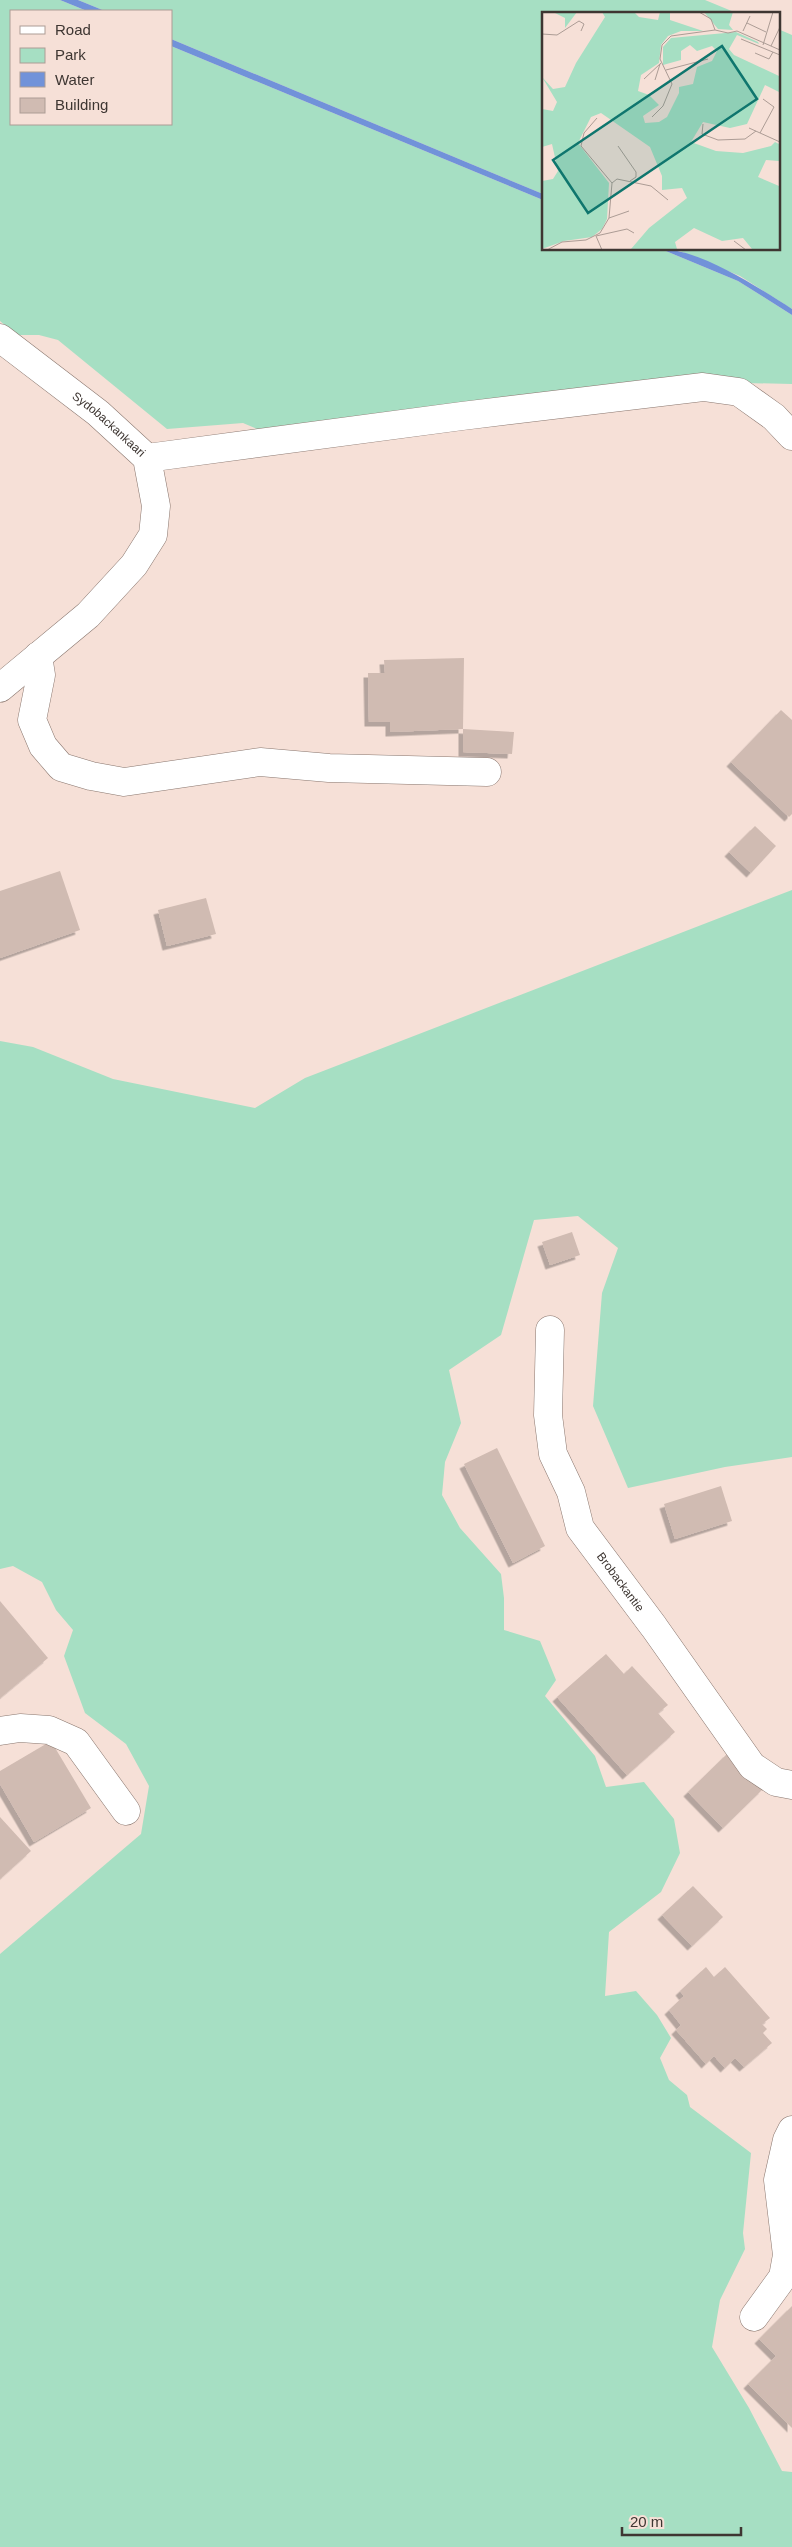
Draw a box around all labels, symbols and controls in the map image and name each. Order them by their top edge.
legend [10,10,172,125]
inset map [542,12,780,250]
text: Road [55,21,91,38]
text: Park [55,46,86,63]
text: Water [55,71,94,88]
text: Building [55,96,108,113]
street label: Sydobackankaari [70,389,148,460]
street label: Brobackantie [594,1550,647,1615]
scale bar [622,2504,741,2536]
text: 20 m [630,2513,663,2530]

